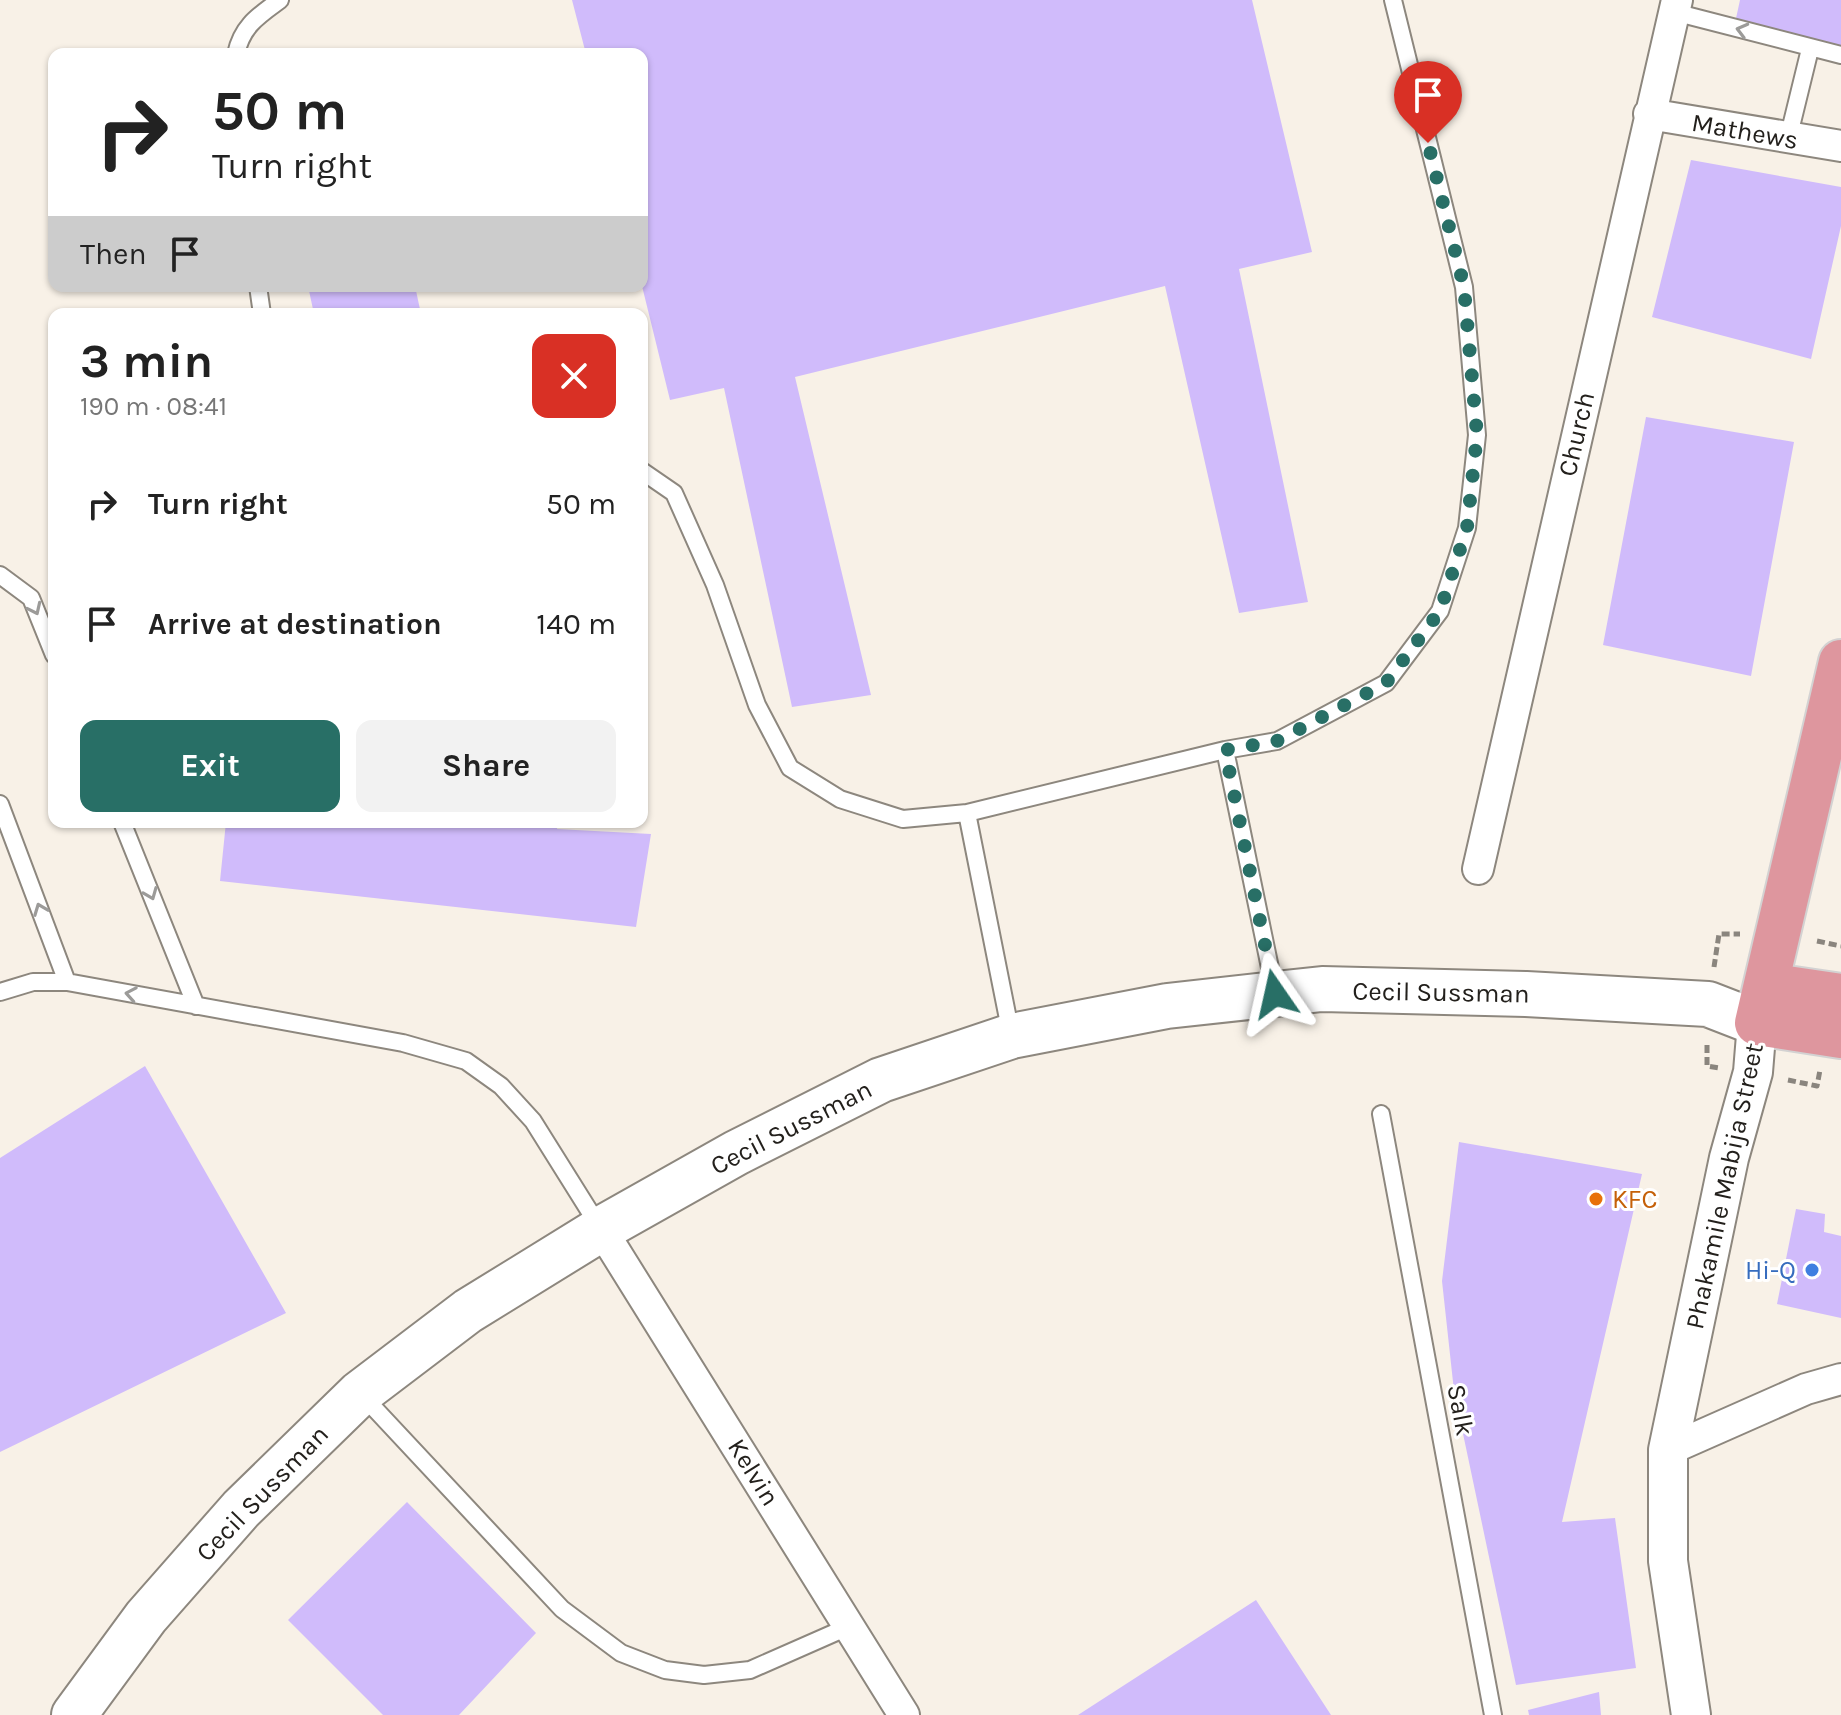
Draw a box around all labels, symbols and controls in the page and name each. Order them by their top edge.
one-way arrow [1736,23,1749,40]
pin [1394,61,1462,143]
icon: arrive [1406,73,1450,117]
text: 50 m [212,78,347,143]
icon: right [80,80,184,184]
street label: Mathews [1689,107,1801,156]
text: Turn right [212,145,372,187]
icon: arrive [163,232,207,276]
text: Then [80,236,147,272]
text: 3 min [80,333,213,389]
button: close [532,334,616,418]
street label: Church [1552,389,1601,479]
text: 190 m · 08:41 [80,391,227,422]
icon: right [80,482,124,526]
text: Turn right [148,486,288,522]
text: 50 m [546,486,616,522]
one-way arrow [25,600,41,615]
icon: arrive [80,602,124,646]
text: Arrive at destination [148,606,442,642]
text: 140 m [536,606,616,642]
button: Exit [80,720,340,812]
button: Share [356,720,616,812]
one-way arrow [141,886,157,900]
one-way arrow [33,903,49,917]
position arrow [1233,952,1317,1036]
street label: Cecil Sussman [1352,975,1530,1010]
one-way arrow [125,987,138,1004]
street label: Phakamile Mabija Street [1679,1040,1770,1332]
street label: Cecil Sussman [705,1073,877,1181]
place label: KFC [1612,1184,1657,1215]
marker: KFC [1587,1190,1605,1208]
place label: Hi-Q [1745,1255,1796,1286]
marker: Hi-Q [1803,1261,1821,1279]
street label: Salk [1440,1382,1481,1439]
street label: Cecil Sussman [190,1419,335,1568]
street label: Kelvin [721,1433,786,1511]

